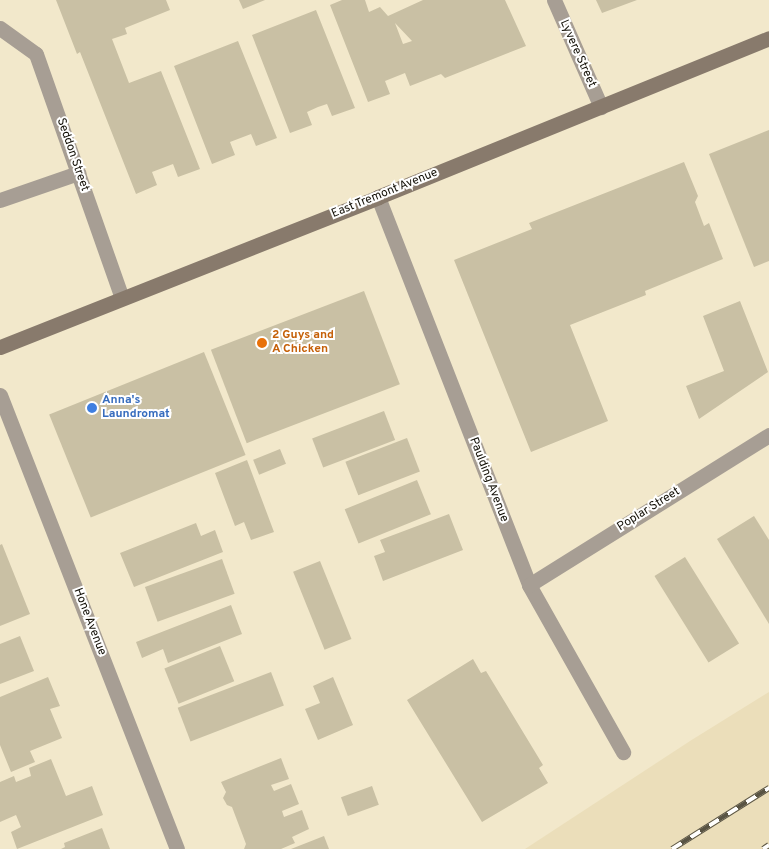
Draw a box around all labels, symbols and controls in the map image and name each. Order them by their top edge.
street label: Lyvere Street [556,18,598,90]
street label: Seddon Street [53,117,91,193]
street label: East Tremont Avenue [329,166,441,222]
place label: 2 Guys and A Chicken [272,329,334,357]
marker: 2 Guys and A Chicken [256,337,268,349]
place label: Anna's Laundromat [102,394,170,422]
marker: Anna's Laundromat [86,402,98,414]
street label: Paulding Avenue [465,435,511,525]
street label: Poplar Street [615,485,683,535]
street label: Hone Avenue [69,586,109,658]

